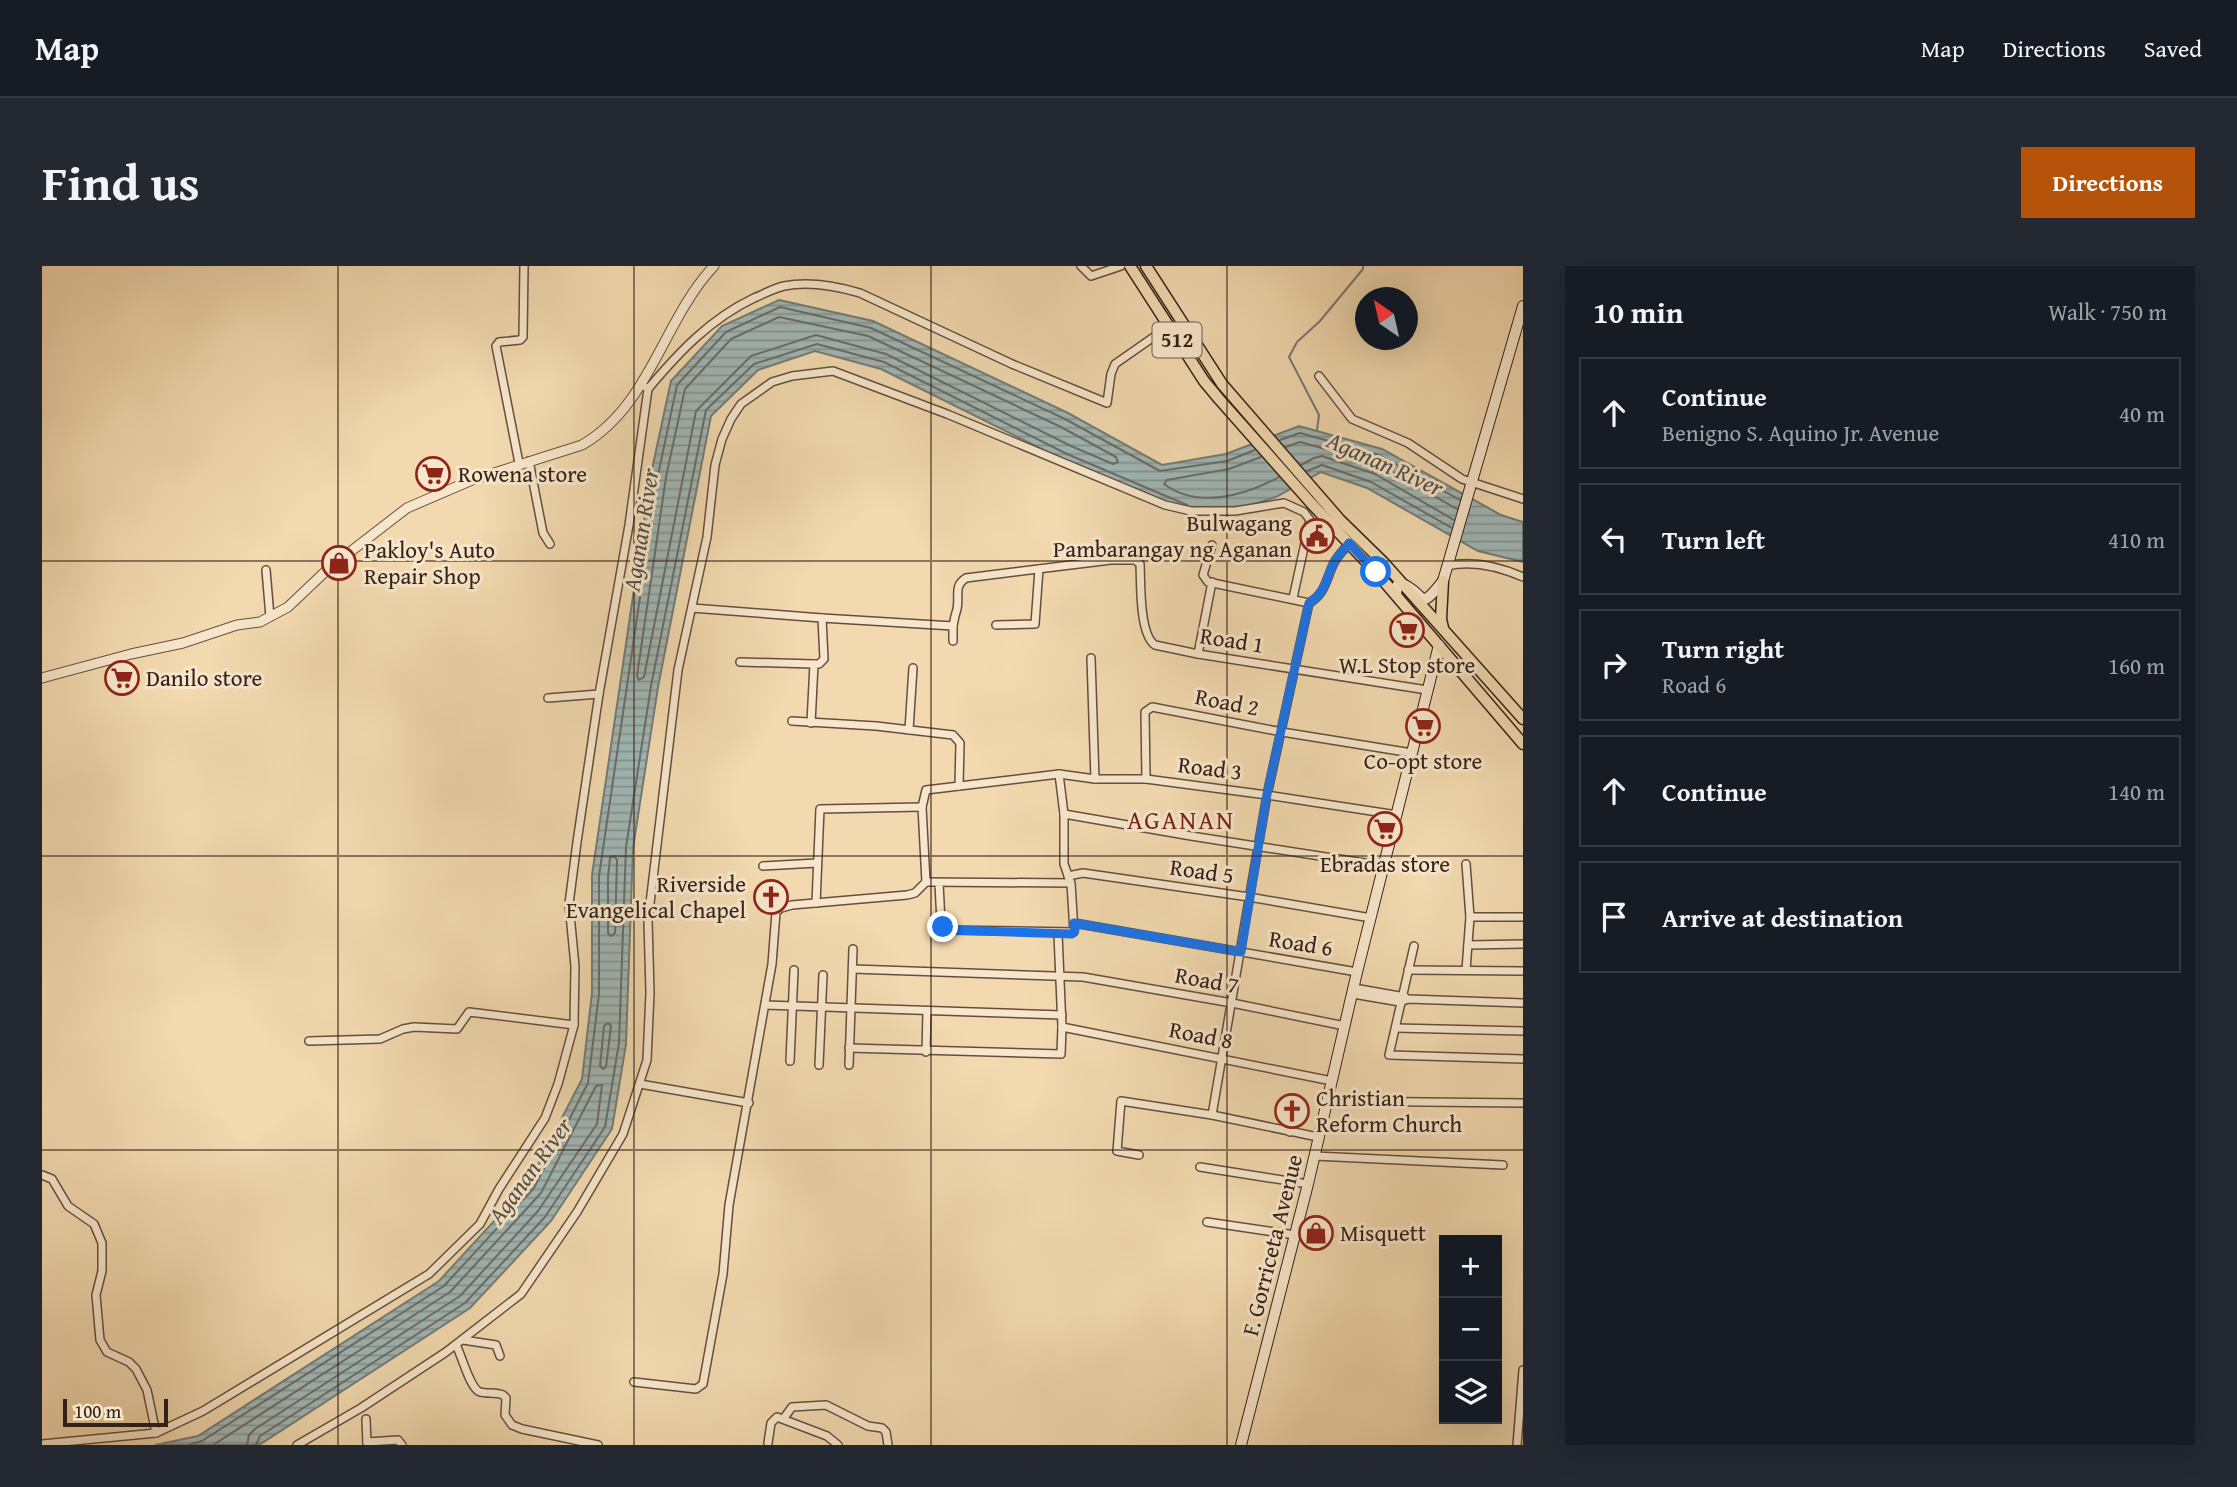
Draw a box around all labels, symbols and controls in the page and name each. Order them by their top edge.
text: Map [35,24,99,72]
text: Map [1921,31,1965,66]
text: Directions [2003,31,2106,66]
text: Saved [2144,31,2202,66]
text: Find us [42,146,200,218]
button: Directions [2021,147,2195,218]
north arrow [1355,287,1418,350]
text: 10 min [1593,290,1683,334]
text: Walk · 750 m [2048,295,2167,328]
road number: 512 [1152,322,1202,358]
text: Continue [1662,377,1767,416]
icon: ahead [1595,394,1633,432]
text: 40 m [2119,397,2165,430]
text: Benigno S. Aquino Jr. Avenue [1662,416,1939,449]
water label: Aganan River [1321,422,1450,505]
supermarket icon: Rowena store [414,455,452,493]
place label: Rowena store [458,457,587,490]
water label: Aganan River [613,465,668,595]
place label: Bulwagang Pambarangay ng Aganan [1053,506,1293,565]
public building icon: Bulwagang Pambarangay ng Aganan [1298,517,1336,555]
icon: left [1595,520,1633,558]
text: Turn left [1662,520,1765,559]
text: 410 m [2108,523,2165,556]
place label: Pakloy's Auto Repair Shop [364,533,495,592]
shop icon: Pakloy's Auto Repair Shop [320,544,358,582]
route start [1360,556,1391,587]
supermarket icon: W.L Stop store [1388,611,1426,649]
street label: Road 1 [1198,618,1266,661]
text: Turn right [1662,629,1784,668]
icon: right [1595,646,1633,684]
place label: W.L Stop store [1339,648,1475,681]
text: 160 m [2108,649,2165,682]
supermarket icon: Danilo store [103,659,141,697]
place label: Danilo store [146,661,262,694]
text: Road 6 [1662,668,1726,701]
street label: Road 2 [1192,679,1262,724]
supermarket icon: Co-opt store [1404,707,1442,745]
place label: Co-opt store [1364,744,1482,777]
street label: Road 3 [1176,747,1244,788]
icon: ahead [1595,772,1633,810]
text: Continue [1662,772,1767,811]
text: 140 m [2108,775,2165,808]
district label: AGANAN [1127,800,1235,839]
supermarket icon: Ebradas store [1366,810,1404,848]
place label: Ebradas store [1320,847,1450,880]
street label: Road 5 [1168,850,1236,891]
place label: Riverside Evangelical Chapel [566,867,746,926]
church icon: Riverside Evangelical Chapel [752,878,790,916]
icon: arrive [1595,898,1633,936]
text: Arrive at destination [1662,898,1903,937]
route end [927,911,958,942]
street label: Road 6 [1267,921,1335,964]
street label: Road 7 [1173,958,1242,1001]
street label: Road 8 [1166,1012,1236,1057]
place label: Christian Reform Church [1316,1081,1462,1140]
church icon: Christian Reform Church [1273,1092,1311,1130]
water label: Aganan River [478,1109,581,1232]
street label: F. Gorriceta Avenue [1233,1151,1310,1339]
shop icon: Misquett [1297,1214,1335,1252]
place label: Misquett [1340,1216,1426,1249]
map controls [1439,1235,1502,1424]
button: + [1439,1235,1502,1298]
button: − [1439,1298,1502,1361]
button: layers [1439,1361,1502,1424]
scale bar [63,1396,168,1428]
text: 100 m [74,1397,121,1425]

